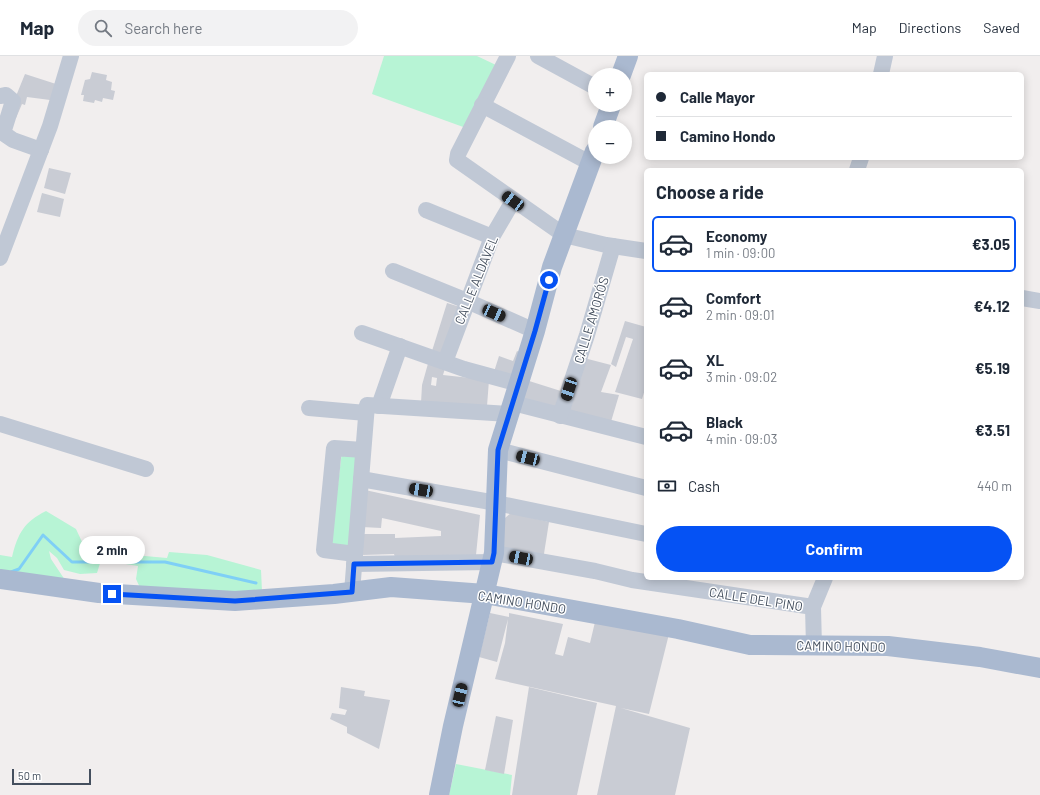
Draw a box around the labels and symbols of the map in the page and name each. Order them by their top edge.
car [500,189,526,213]
street label: CALLE ALDAVEL [451,233,501,327]
route start [540,271,558,289]
street label: CALLE AMORÓS [570,275,612,365]
car [481,303,507,323]
car [560,376,578,402]
car [515,449,541,467]
car [408,482,434,498]
callout: 2 min [79,536,145,564]
car [508,550,534,566]
street label: CALLE DEL PINO [708,584,804,614]
route end [103,585,121,603]
street label: CAMINO HONDO [477,587,567,617]
street label: CAMINO HONDO [796,637,886,655]
car [451,682,469,708]
scale bar [12,767,91,786]

